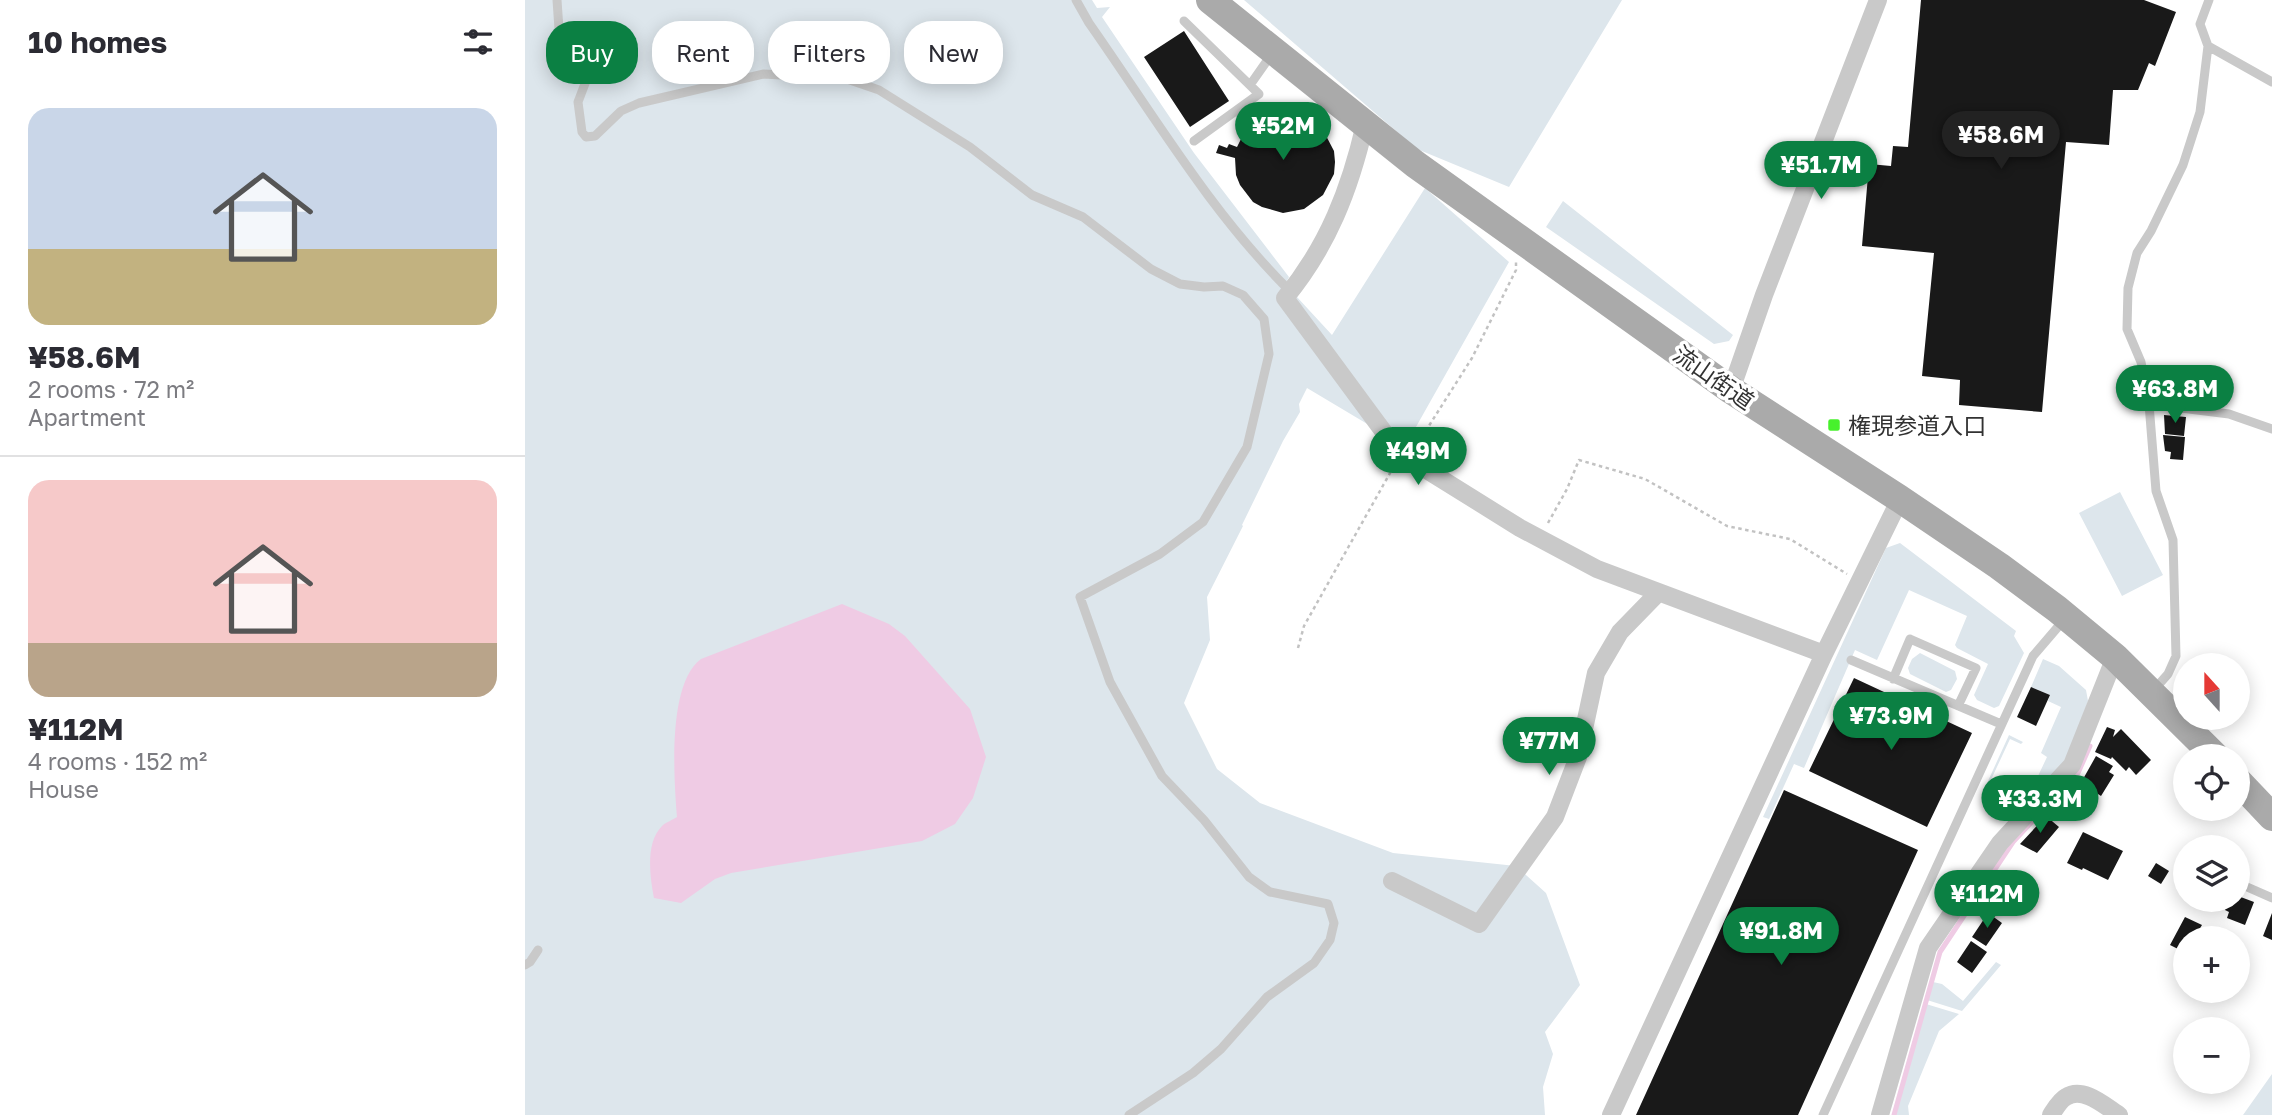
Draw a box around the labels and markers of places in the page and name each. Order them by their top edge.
pin: ¥52M [1242,102,1324,162]
pin: ¥58.6M [1944,111,2058,171]
pin: ¥51.7M [1764,142,1878,201]
pin: ¥63.8M [2118,366,2232,425]
place label: 権現参道入口 [1848,411,1986,439]
marker: 権現参道入口 [1826,417,1842,433]
pin: ¥49M [1377,428,1459,487]
pin: ¥73.9M [1834,692,1948,752]
pin: ¥77M [1508,718,1590,777]
pin: ¥33.3M [1983,776,2097,835]
pin: ¥112M [1938,870,2036,930]
pin: ¥91.8M [1724,908,1838,967]

